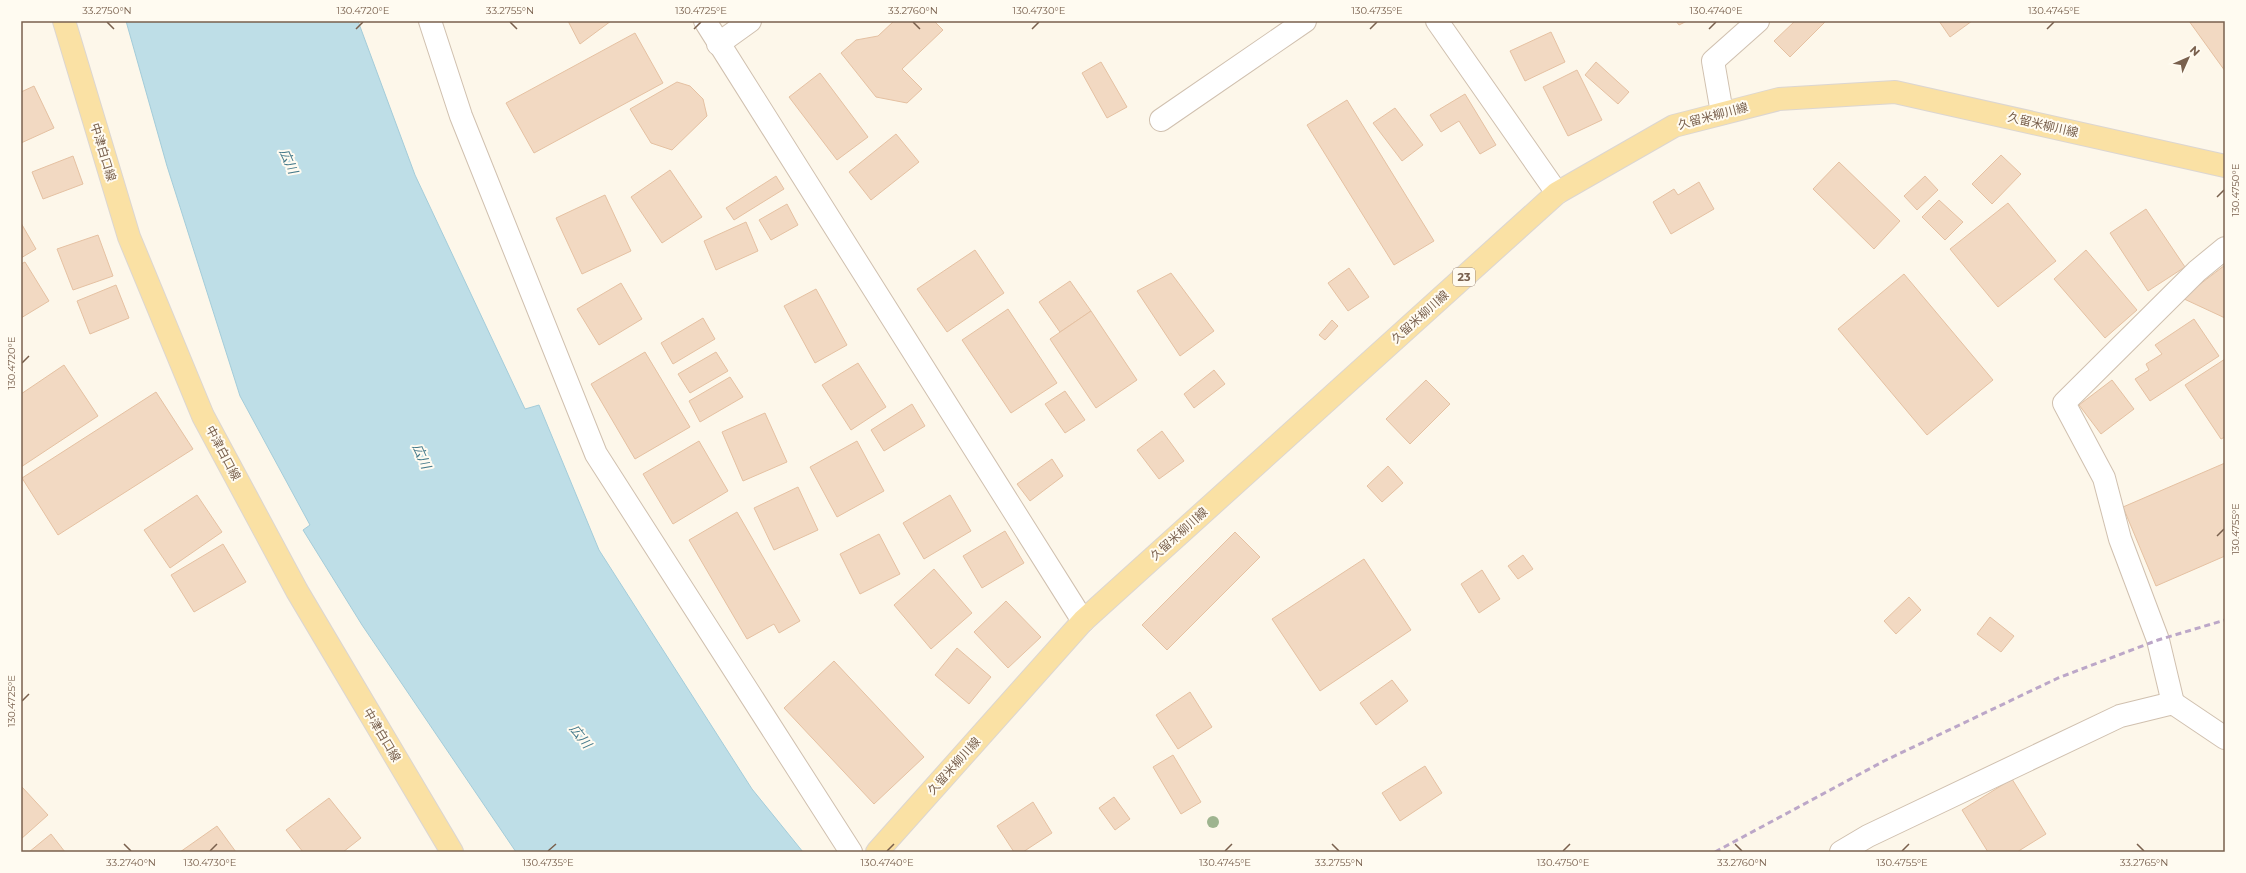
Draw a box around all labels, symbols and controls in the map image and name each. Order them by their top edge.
text: 33.2750°N [82,4,132,17]
text: 130.4720°E [337,4,390,17]
text: 33.2755°N [486,4,534,17]
text: 130.4725°E [675,4,727,17]
text: 33.2760°N [888,4,938,17]
text: 130.4730°E [1013,4,1066,17]
text: 130.4735°E [1351,4,1403,17]
text: 130.4740°E [1689,4,1743,17]
text: 130.4745°E [2028,4,2080,17]
north arrow [2168,38,2208,78]
text: N [2187,43,2203,59]
street label: 久留米柳川線 [1676,99,1750,132]
street label: 久留米柳川線 [2006,109,2080,140]
street label: 中津白口線 [88,121,119,183]
water label: 広川 [276,146,302,178]
text: 130.4750°E [2229,163,2242,216]
road number: 23 [1453,268,1475,286]
street label: 久留米柳川線 [1388,287,1451,346]
text: 130.4720°E [5,336,18,389]
street label: 中津白口線 [203,423,244,483]
water label: 広川 [409,441,435,473]
text: 130.4755°E [2229,503,2242,555]
street label: 久留米柳川線 [1147,504,1210,563]
text: 130.4725°E [5,675,18,727]
street label: 中津白口線 [361,705,404,764]
water label: 広川 [567,721,597,753]
street label: 久留米柳川線 [924,734,983,797]
text: 33.2740°N [106,856,156,869]
text: 130.4730°E [184,856,237,869]
text: 130.4735°E [522,856,574,869]
text: 130.4740°E [860,856,914,869]
text: 130.4745°E [1199,856,1251,869]
text: 33.2755°N [1315,856,1363,869]
text: 130.4750°E [1537,856,1590,869]
text: 33.2760°N [1717,856,1767,869]
text: 130.4755°E [1876,856,1928,869]
text: 33.2765°N [2120,856,2168,869]

